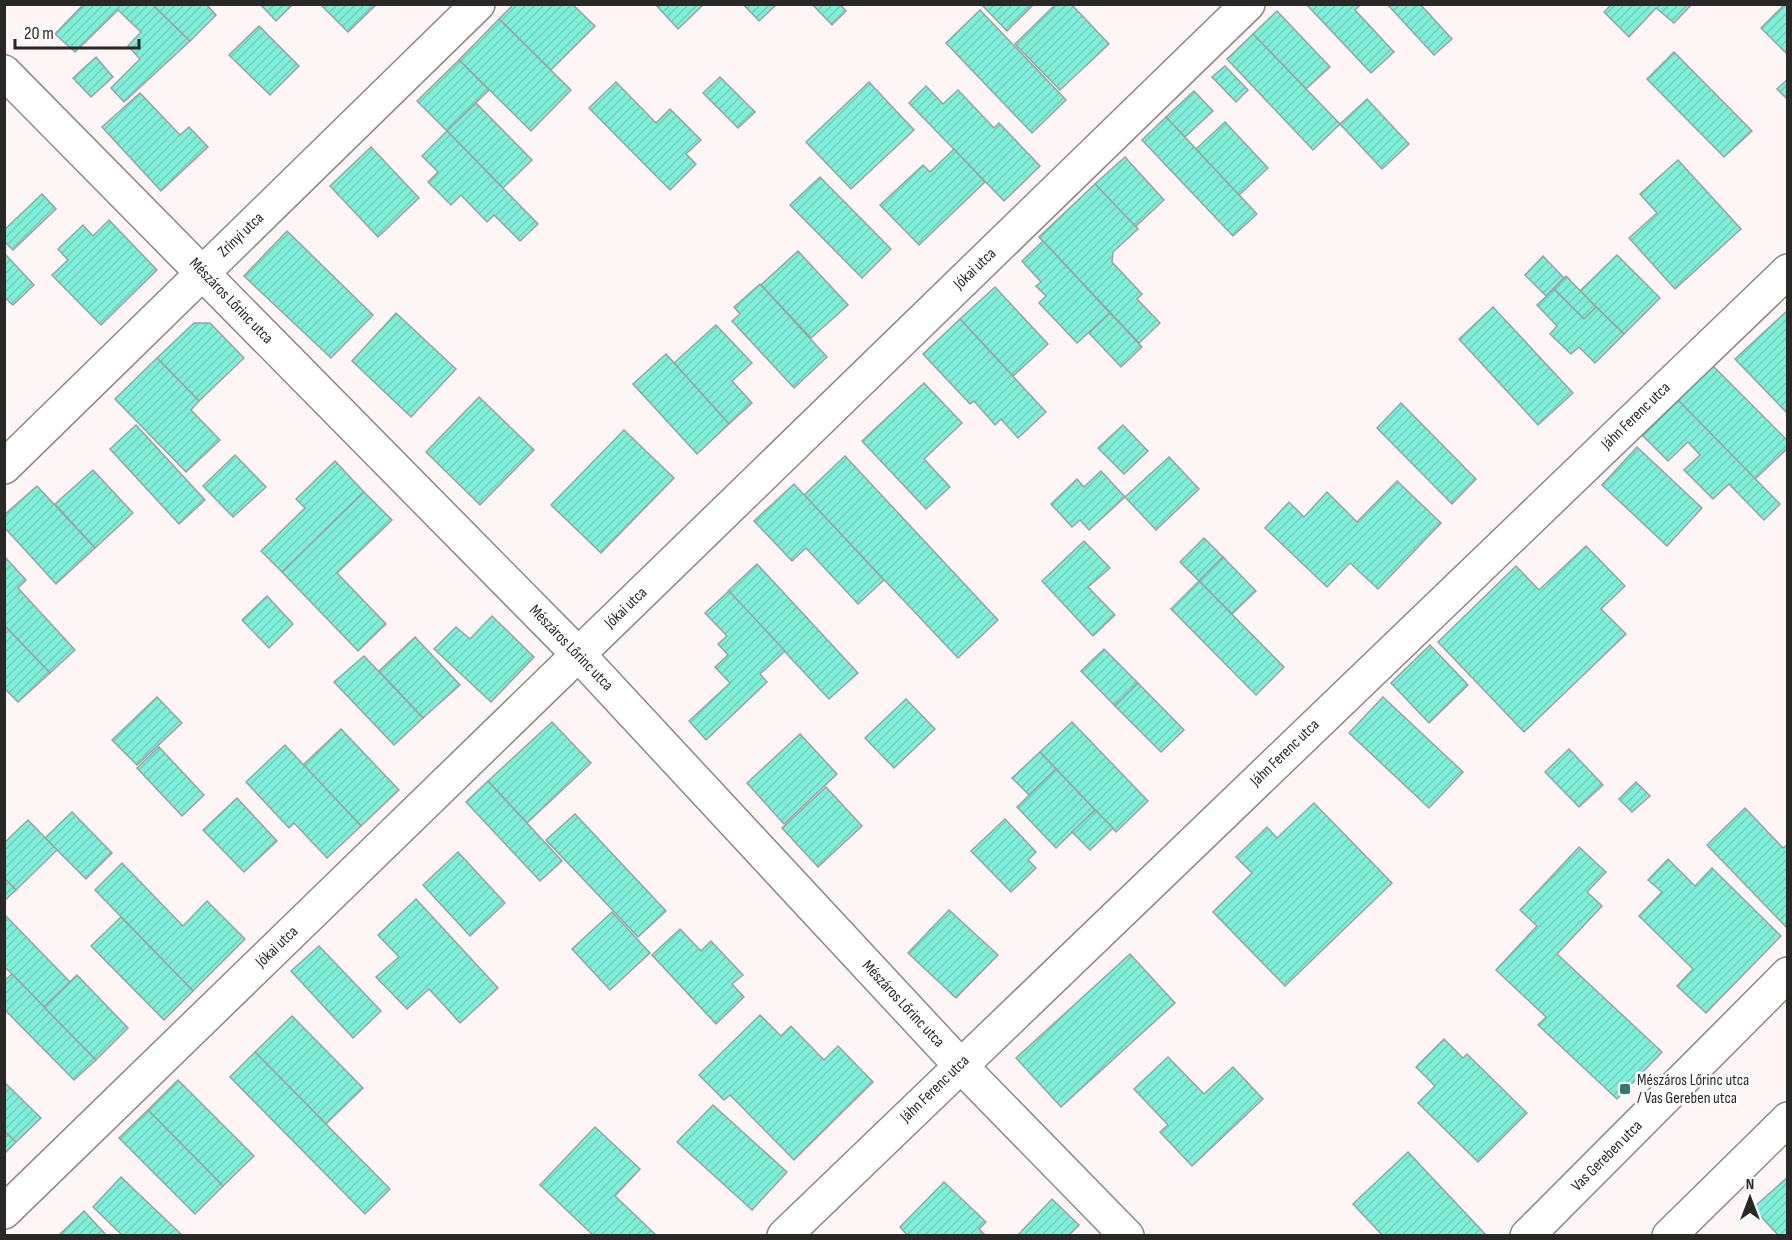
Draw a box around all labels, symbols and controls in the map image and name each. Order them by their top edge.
scale bar [15,12,140,50]
text: 20 m [24,23,54,44]
street label: Zrínyi utca [214,209,268,261]
street label: Jókai utca [949,244,1000,294]
street label: Mészáros Lőrinc utca [185,254,277,348]
street label: Jáhn Ferenc utca [1597,378,1674,454]
street label: Jókai utca [600,583,651,633]
street label: Mészáros Lőrinc utca [525,601,617,695]
street label: Jáhn Ferenc utca [1246,715,1323,791]
street label: Jókai utca [251,922,302,972]
street label: Mészáros Lőrinc utca [858,956,948,1052]
street label: Jáhn Ferenc utca [896,1051,973,1127]
place label: Mészáros Lőrinc utca / Vas Gereben utca [1637,1071,1749,1108]
marker: Mészáros Lőrinc utca / Vas Gereben utca [1618,1082,1632,1096]
street label: Vas Gereben utca [1568,1117,1646,1195]
north arrow [1720,1168,1780,1228]
text: N [1746,1175,1754,1194]

